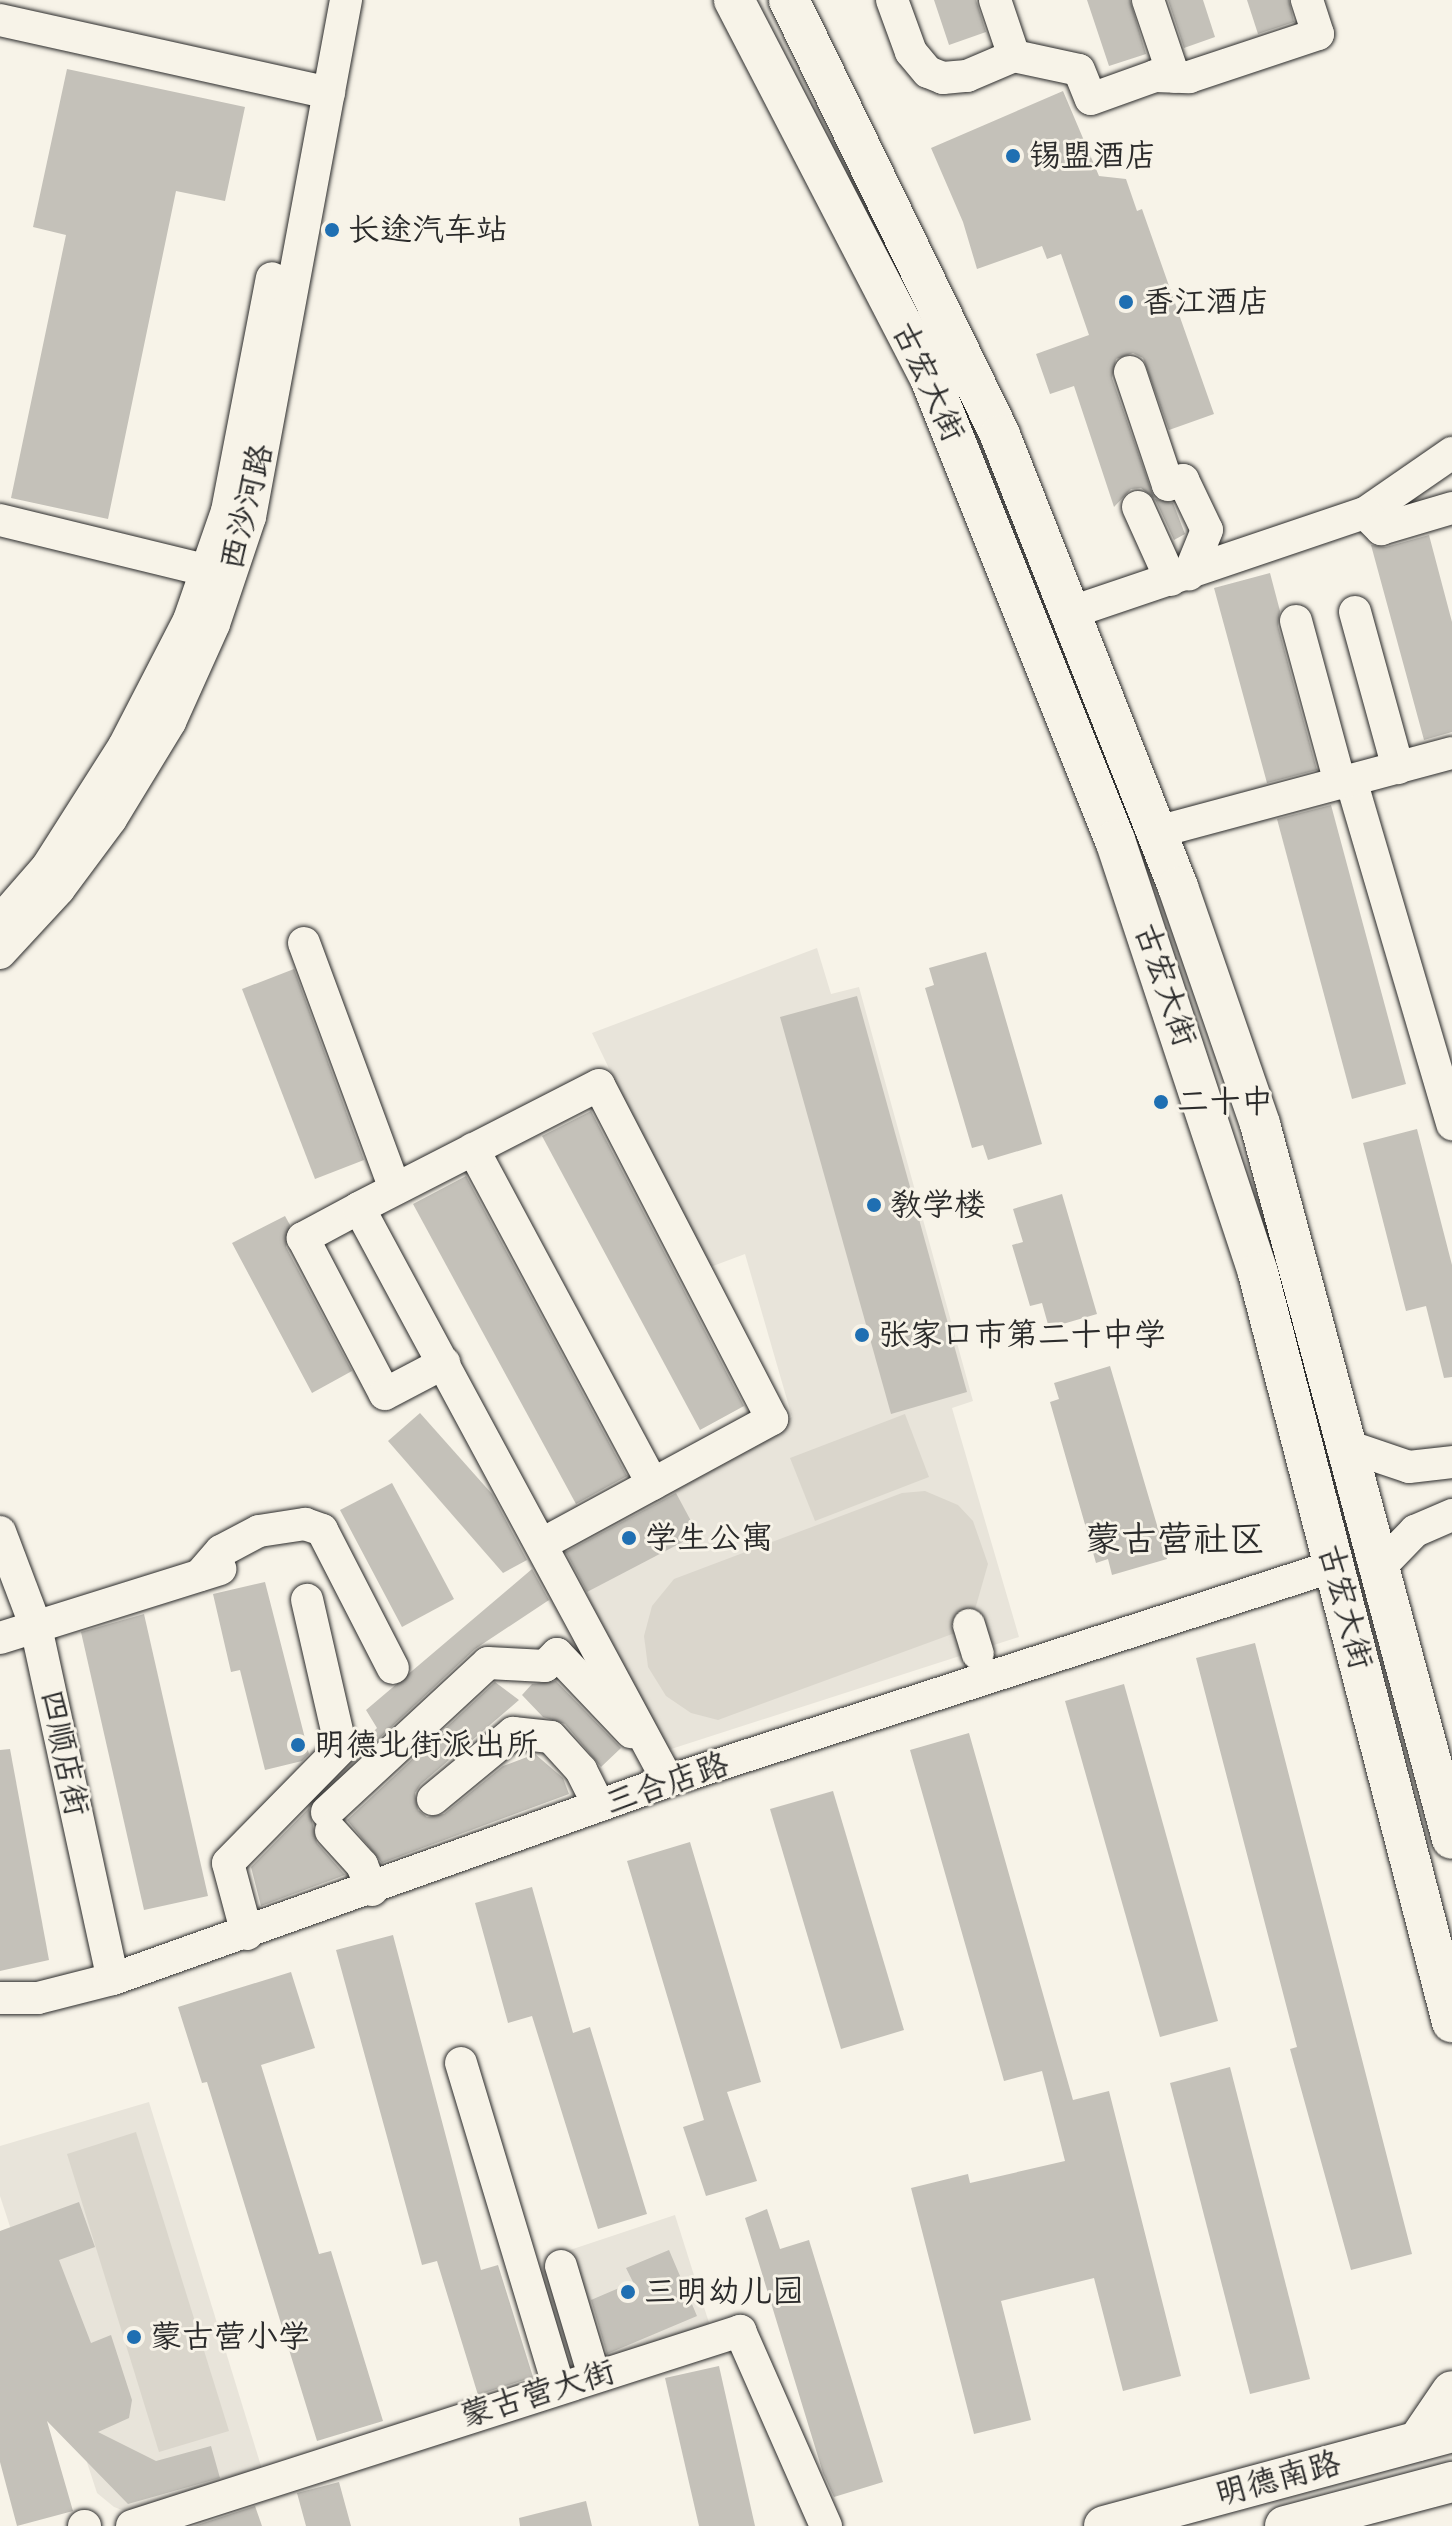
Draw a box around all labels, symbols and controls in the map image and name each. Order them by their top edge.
place label: 锡盟酒店 [1029,137,1157,175]
marker: 锡盟酒店 [1004,147,1022,165]
place label: 长途汽车站 [348,211,508,249]
marker: 长途汽车站 [323,221,341,239]
place label: 香江酒店 [1142,283,1270,321]
marker: 香江酒店 [1117,293,1135,311]
street label: 古宏大街 [884,316,972,448]
street label: 西沙河路 [213,440,281,574]
street label: 古宏大街 [1126,918,1204,1052]
place label: 二十中 [1177,1083,1273,1121]
marker: 二十中 [1152,1093,1170,1111]
place label: 教学楼 [890,1186,986,1224]
marker: 教学楼 [865,1196,883,1214]
place label: 张家口市第二十中学 [878,1316,1166,1354]
marker: 张家口市第二十中学 [853,1326,871,1344]
district label: 蒙古营社区 [1085,1518,1265,1562]
place label: 学生公寓 [645,1519,773,1557]
marker: 学生公寓 [620,1529,638,1547]
street label: 古宏大街 [1310,1540,1380,1674]
street label: 四顺店街 [32,1686,96,1820]
place label: 明德北街派出所 [314,1726,538,1764]
marker: 明德北街派出所 [289,1736,307,1754]
street label: 三合店路 [600,1745,734,1823]
place label: 三明幼儿园 [644,2273,804,2311]
marker: 三明幼儿园 [619,2283,637,2301]
place label: 蒙古营小学 [150,2318,310,2356]
marker: 蒙古营小学 [125,2328,143,2346]
street label: 蒙古营大街 [456,2352,620,2436]
street label: 明德南路 [1211,2444,1345,2514]

